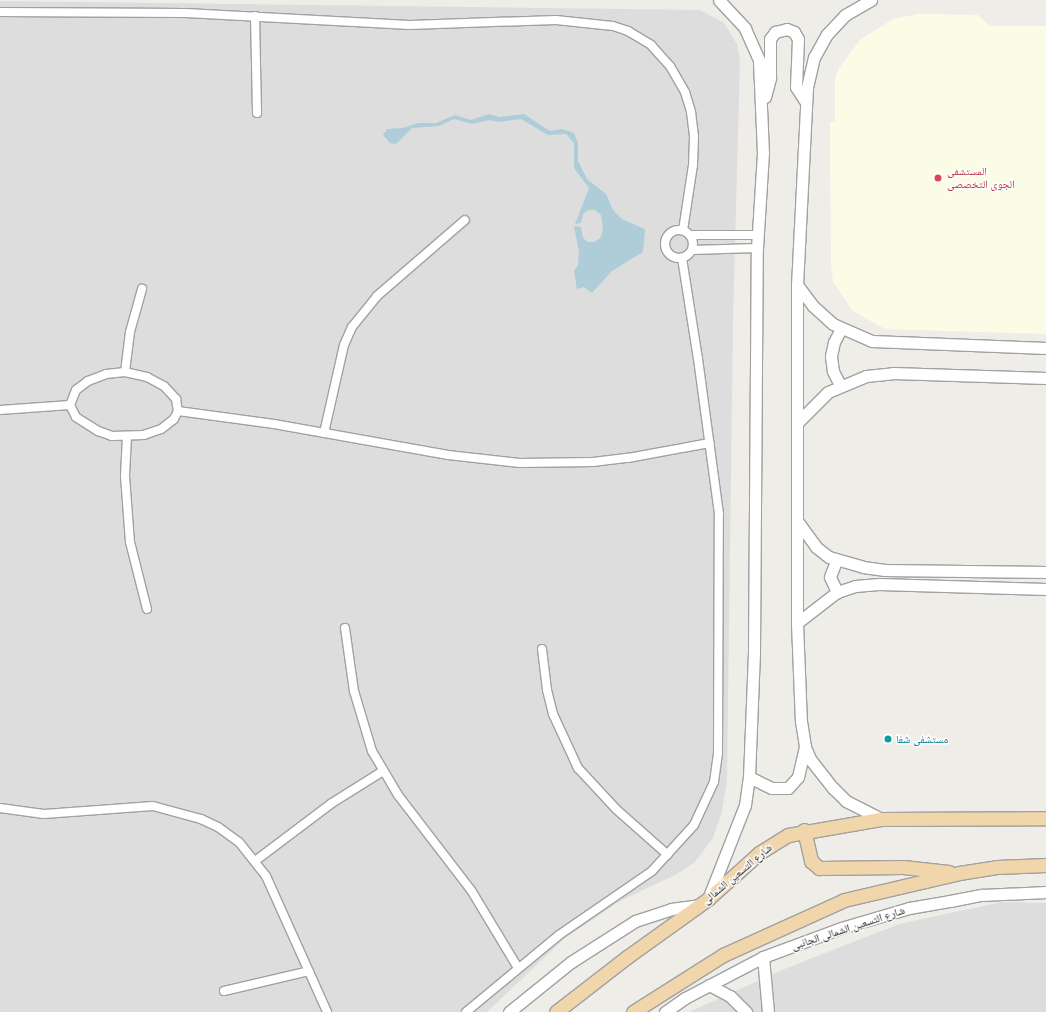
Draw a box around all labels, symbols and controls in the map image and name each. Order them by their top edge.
place label: المستشفى الجوى التخصصى [947,165,1015,191]
marker: المستشفى الجوى التخصصى [932,172,944,184]
place label: مستشفى شفا [896,732,948,746]
marker: مستشفى شفا [883,734,893,744]
street label: شارع التسعين الشمالى [699,841,775,907]
street label: شارع التسعين الشمالى الجانبى [790,903,906,953]

